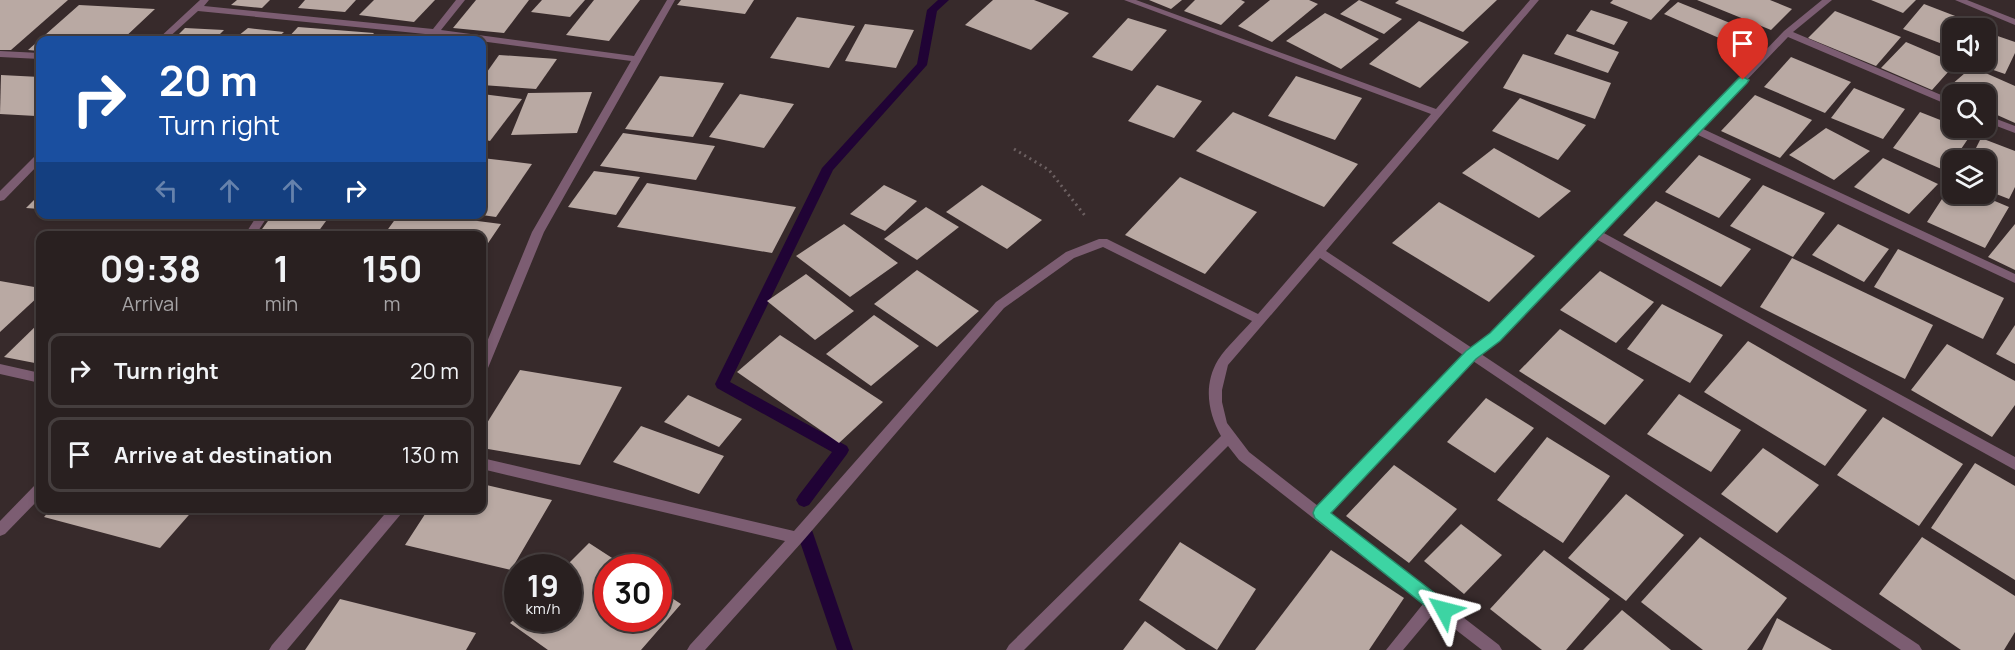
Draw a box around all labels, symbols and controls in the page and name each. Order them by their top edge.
pin [1717,18,1768,80]
map controls [1942,18,1996,204]
button: sound [1942,18,1996,72]
icon: arrive [1726,27,1759,60]
text: 20 m [159,51,258,109]
icon: right [60,60,138,138]
button: search [1942,84,1996,138]
text: Turn right [159,106,280,143]
button: layers [1942,150,1996,204]
icon: left [150,174,183,207]
icon: ahead [213,174,246,207]
icon: ahead [276,174,309,207]
icon: right [339,174,372,207]
text: 09:38 [100,244,201,293]
text: 1 [274,244,289,293]
text: 150 [362,244,422,293]
text: Arrival [122,290,179,317]
text: min [265,290,298,317]
text: m [384,290,401,317]
icon: right [63,354,96,387]
text: Turn right [114,356,219,386]
text: 20 m [410,356,459,386]
icon: arrive [63,438,96,471]
text: Arrive at destination [114,440,332,470]
text: 130 m [402,440,459,470]
speed limit sign: 30 [594,554,672,632]
text: 19 [527,565,559,606]
position arrow [1412,578,1476,642]
text: km/h [526,598,560,619]

